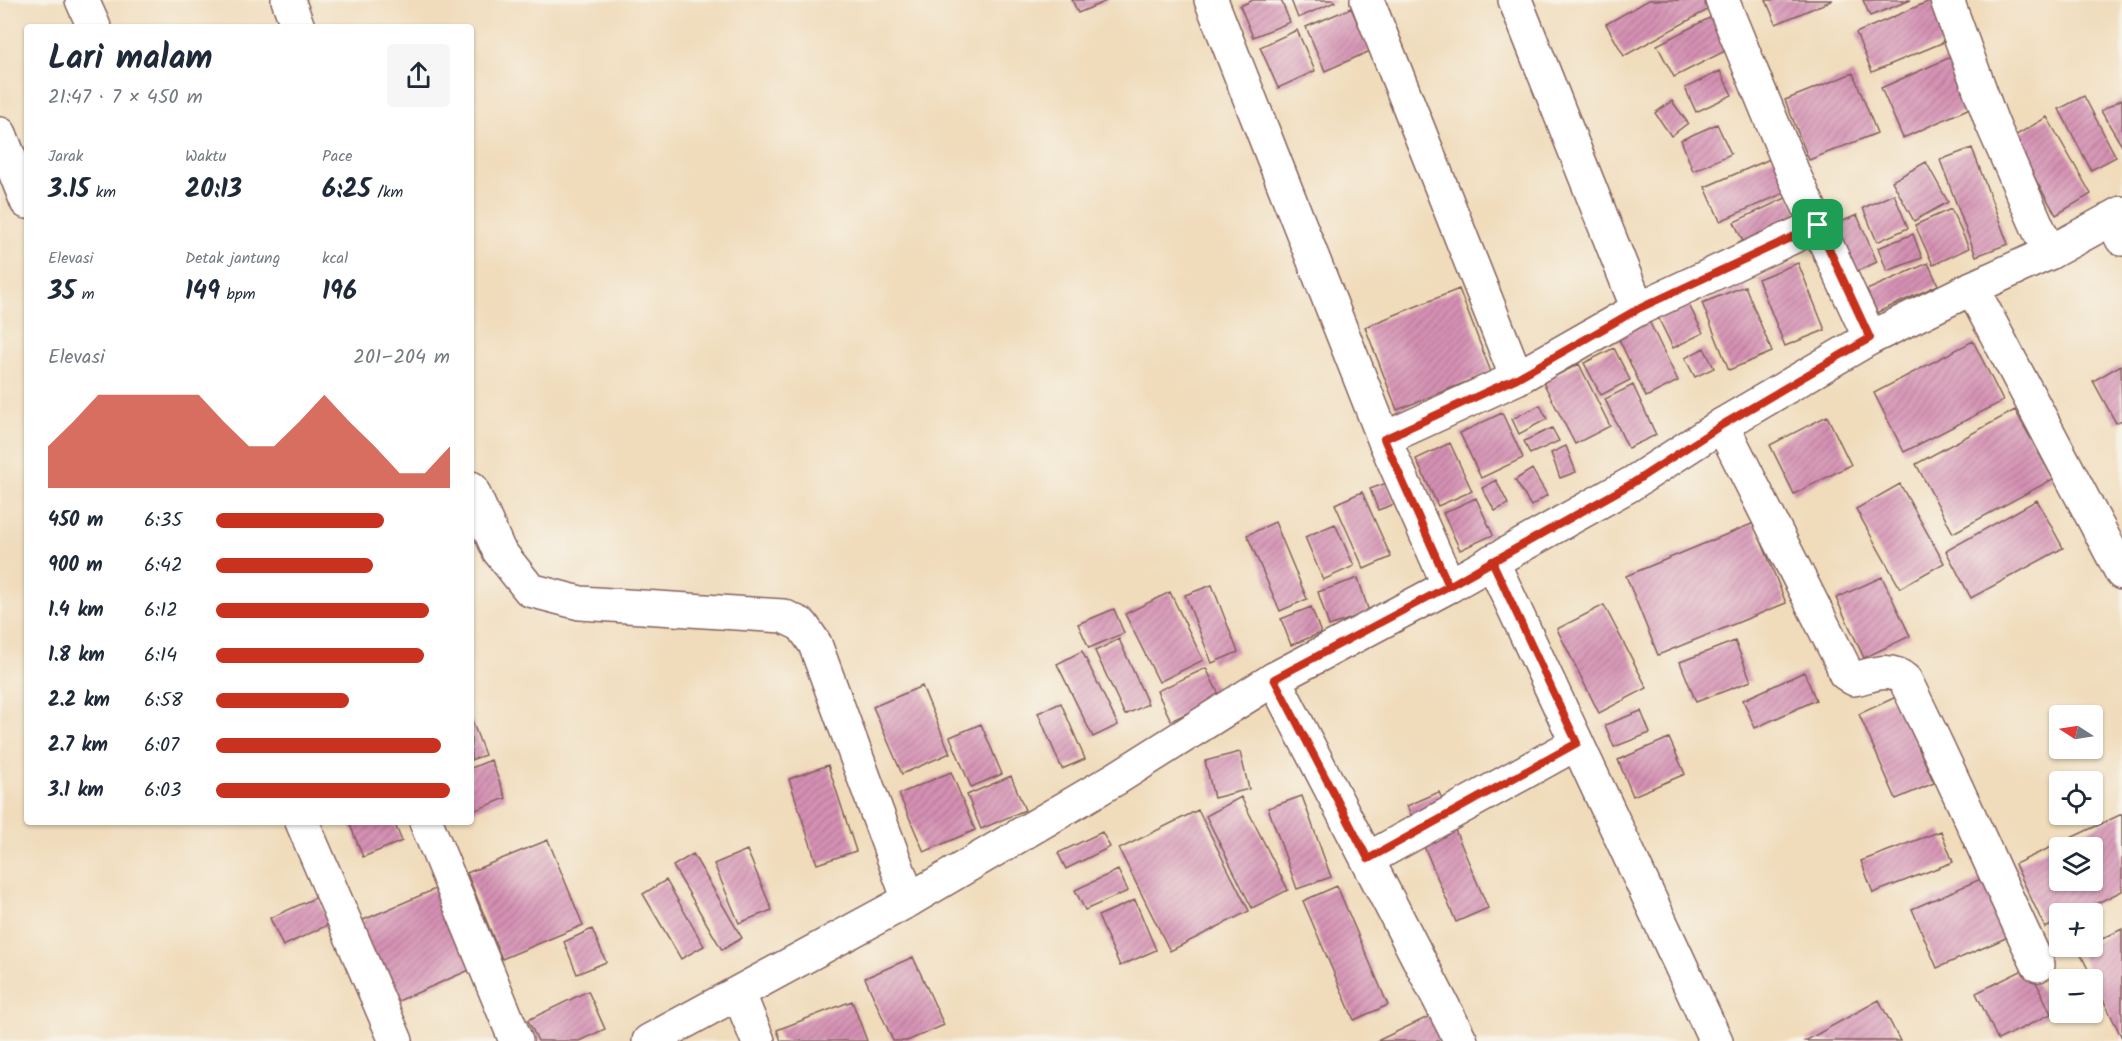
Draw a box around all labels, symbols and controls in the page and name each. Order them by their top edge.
text: Lari malam [48,33,213,86]
button: share [387,44,450,107]
text: 21:47 · 7 × 450 m [48,82,203,114]
text: Jarak [48,144,83,169]
text: Waktu [185,144,226,169]
text: Pace [322,144,353,169]
text: 3.15 [48,169,89,211]
text: 20:13 [185,169,242,211]
text: 6:25 [322,169,371,211]
text: km [89,180,116,205]
text: /km [371,180,403,205]
pin [1792,199,1843,250]
icon: arrive [1801,208,1834,241]
text: Elevasi [48,246,93,271]
text: Detak jantung [185,246,280,271]
text: kcal [322,246,348,271]
text: 35 [48,271,75,313]
text: 149 [185,271,220,313]
text: 196 [322,271,357,313]
text: m [75,282,95,307]
text: bpm [220,282,255,307]
text: Elevasi [48,342,105,374]
text: 201–204 m [353,342,450,374]
text: 450 m [48,505,103,537]
text: 6:35 [144,505,182,537]
text: 900 m [48,550,103,582]
text: 6:42 [144,550,183,582]
text: 1.4 km [48,595,104,627]
text: 6:12 [144,595,178,627]
text: 1.8 km [48,640,105,672]
text: 6:14 [144,640,177,672]
text: 2.2 km [48,685,110,717]
text: 6:58 [144,685,183,717]
north arrow [2049,705,2103,759]
map controls [2049,705,2103,1023]
text: 2.7 km [48,730,108,762]
text: 6:07 [144,730,179,762]
button: locate [2049,771,2103,825]
text: 3.1 km [48,775,104,807]
text: 6:03 [144,775,181,807]
button: layers [2049,837,2103,891]
button: + [2049,903,2103,957]
button: − [2049,969,2103,1023]

